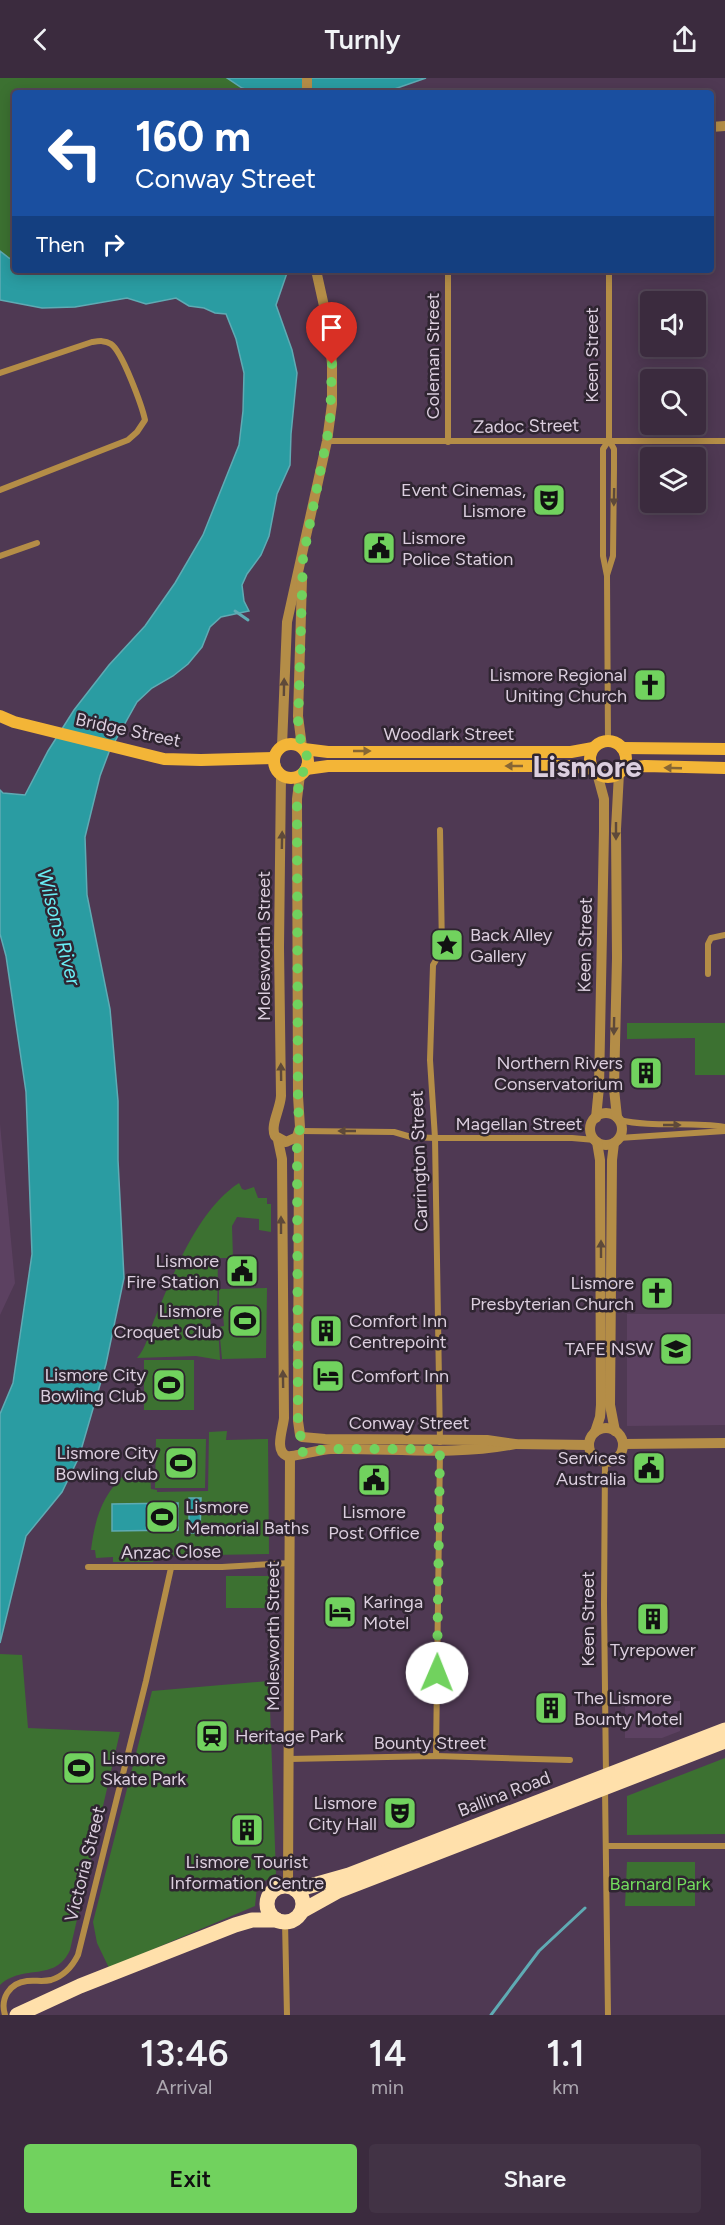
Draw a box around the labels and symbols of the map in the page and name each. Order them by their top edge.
street label: Coleman Street [422,293,444,419]
pin [306,302,357,364]
street label: Keen Street [581,307,603,403]
street label: Zadoc Street [473,414,580,438]
place label: Event Cinemas, Lismore [401,479,526,522]
theatre icon: Event Cinemas, Lismore [531,482,567,518]
one-way arrow [609,488,619,507]
place label: Lismore Police Station [402,527,513,570]
public building icon: Lismore Police Station [361,530,397,566]
place label: Lismore Regional Uniting Church [489,664,627,707]
church icon: Lismore Regional Uniting Church [632,667,668,703]
one-way arrow [279,678,289,697]
street label: Bridge Street [73,708,183,752]
street label: Woodlark Street [384,723,515,745]
one-way arrow [353,746,372,756]
district label: Lismore [532,748,642,785]
one-way arrow [504,761,523,771]
one-way arrow [664,763,683,772]
one-way arrow [611,822,621,841]
one-way arrow [277,831,286,850]
water label: Wilsons River [32,866,86,989]
street label: Molesworth Street [253,871,275,1021]
street label: Keen Street [573,897,597,993]
place label: Back Alley Gallery [470,924,553,967]
place icon: Back Alley Gallery [429,927,465,963]
one-way arrow [610,1017,619,1036]
place label: Northern Rivers Conservatorium [494,1052,623,1095]
building icon: Northern Rivers Conservatorium [628,1055,664,1091]
one-way arrow [276,1062,286,1081]
street label: Carrington Street [406,1090,432,1232]
street label: Magellan Street [456,1113,583,1135]
one-way arrow [663,1120,682,1130]
one-way arrow [338,1126,357,1136]
one-way arrow [276,1216,286,1235]
one-way arrow [596,1239,606,1258]
place label: Lismore Fire Station [126,1250,219,1293]
public building icon: Lismore Fire Station [224,1253,260,1289]
place label: Lismore Presbyterian Church [470,1272,634,1315]
church icon: Lismore Presbyterian Church [639,1275,675,1311]
place label: Lismore Croquet Club [113,1300,222,1343]
sports icon: Lismore Croquet Club [227,1303,263,1339]
place label: Comfort Inn Centrepoint [349,1310,447,1353]
building icon: Comfort Inn Centrepoint [308,1313,344,1349]
school or university icon: TAFE NSW [658,1331,694,1367]
place label: TAFE NSW [565,1338,654,1360]
hotel icon: Comfort Inn [310,1358,346,1394]
place label: Lismore City Bowling Club [40,1364,147,1407]
place label: Comfort Inn [351,1365,449,1387]
sports icon: Lismore City Bowling Club [151,1367,187,1403]
one-way arrow [278,1370,288,1389]
street label: Conway Street [349,1412,469,1434]
place label: Lismore City Bowling club [55,1442,159,1485]
sports icon: Lismore City Bowling club [163,1445,199,1481]
place label: Services Australia [556,1447,626,1490]
public building icon: Services Australia [631,1450,667,1486]
public building icon: Lismore Post Office [356,1462,392,1498]
place label: Lismore Memorial Baths [185,1496,309,1539]
sports icon: Lismore Memorial Baths [144,1499,180,1535]
place label: Lismore Post Office [328,1501,420,1544]
street label: Anzac Close [121,1540,221,1564]
street label: Molesworth Street [262,1561,284,1711]
street label: Keen Street [577,1571,599,1667]
place label: Karinga Motel [363,1591,423,1634]
hotel icon: Karinga Motel [322,1594,358,1630]
building icon: Tyrepower [635,1601,671,1637]
place label: Tyrepower [610,1639,696,1661]
position arrow [405,1641,469,1705]
place label: The Lismore Bounty Motel [574,1687,682,1730]
building icon: The Lismore Bounty Motel [533,1690,569,1726]
station icon: Heritage Park [194,1718,230,1754]
place label: Heritage Park [235,1725,344,1747]
street label: Bounty Street [374,1732,487,1754]
place label: Lismore Skate Park [102,1747,186,1790]
sports icon: Lismore Skate Park [61,1750,97,1786]
street label: Ballina Road [455,1766,553,1822]
place label: Lismore City Hall [309,1792,377,1835]
theatre icon: Lismore City Hall [382,1795,418,1831]
street label: Victoria Street [60,1804,110,1924]
building icon: Lismore Tourist Information Centre [229,1812,265,1848]
place label: Lismore Tourist Information Centre [170,1851,324,1894]
park label: Barnard Park [610,1873,711,1895]

